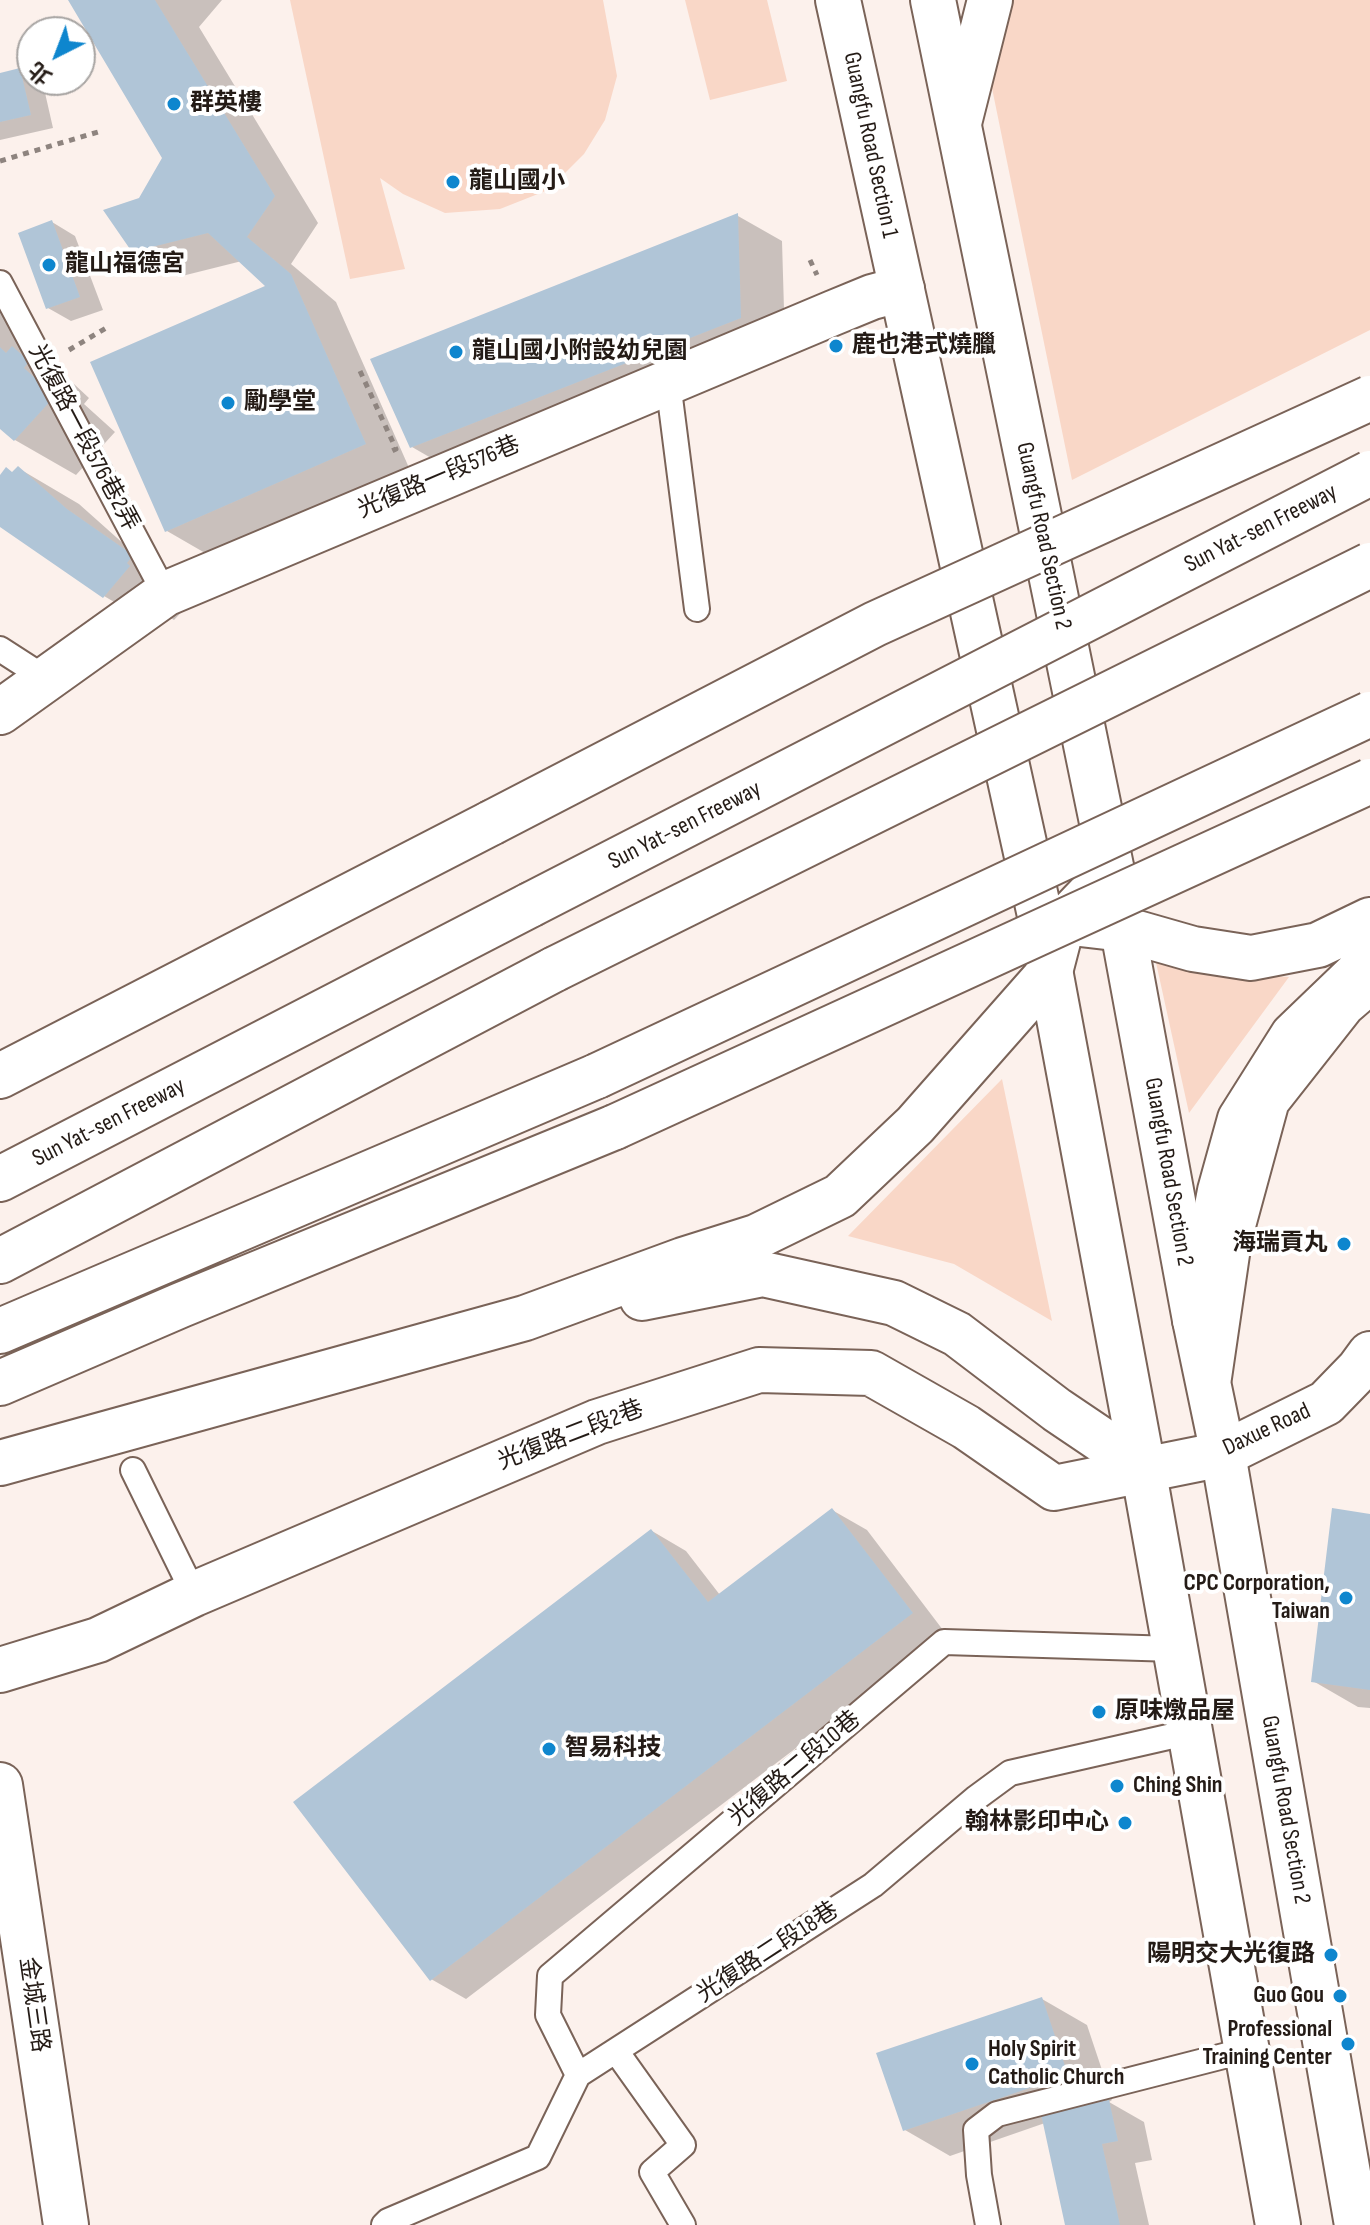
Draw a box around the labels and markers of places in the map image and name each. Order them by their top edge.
place label: 群英樓 [190,90,262,118]
marker: 群英樓 [165,95,183,113]
place label: 龍山國小 [469,168,565,196]
marker: 龍山國小 [444,173,462,191]
place label: 龍山福德宮 [65,251,185,279]
marker: 龍山福德宮 [40,256,58,274]
place label: 鹿也港式燒臘 [852,332,996,360]
marker: 鹿也港式燒臘 [827,337,845,355]
place label: 龍山國小附設幼兒園 [472,338,688,366]
marker: 龍山國小附設幼兒園 [447,343,465,361]
place label: 勵學堂 [244,389,316,417]
marker: 勵學堂 [219,394,237,412]
place label: 海瑞貢丸 [1232,1230,1328,1258]
marker: 海瑞貢丸 [1335,1235,1353,1253]
place label: CPC Corporation, Taiwan [1183,1570,1330,1626]
marker: CPC Corporation, Taiwan [1337,1589,1355,1607]
place label: 原味燉品屋 [1115,1698,1235,1726]
marker: 原味燉品屋 [1090,1703,1108,1721]
place label: 智易科技 [565,1735,661,1763]
marker: 智易科技 [540,1740,558,1758]
place label: Ching Shin [1133,1772,1222,1800]
marker: Ching Shin [1108,1777,1126,1795]
place label: 翰林影印中心 [965,1809,1109,1837]
marker: 翰林影印中心 [1116,1814,1134,1832]
place label: 陽明交大光復路 [1147,1941,1315,1969]
marker: 陽明交大光復路 [1322,1946,1340,1964]
place label: Guo Gou [1253,1982,1324,2010]
marker: Guo Gou [1331,1987,1349,2005]
place label: Professional Training Center [1202,2016,1332,2072]
marker: Professional Training Center [1339,2035,1357,2053]
place label: Holy Spirit Catholic Church [988,2036,1124,2092]
marker: Holy Spirit Catholic Church [963,2055,981,2073]

